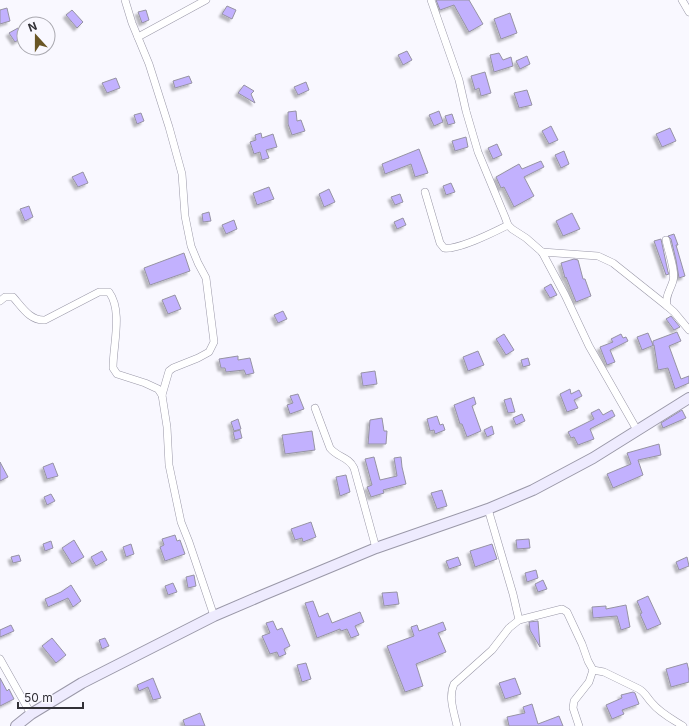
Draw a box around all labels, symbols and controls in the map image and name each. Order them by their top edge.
north arrow [16,16,56,56]
text: N [26,19,39,35]
scale bar [18,684,83,710]
text: 50 m [24,690,53,705]

